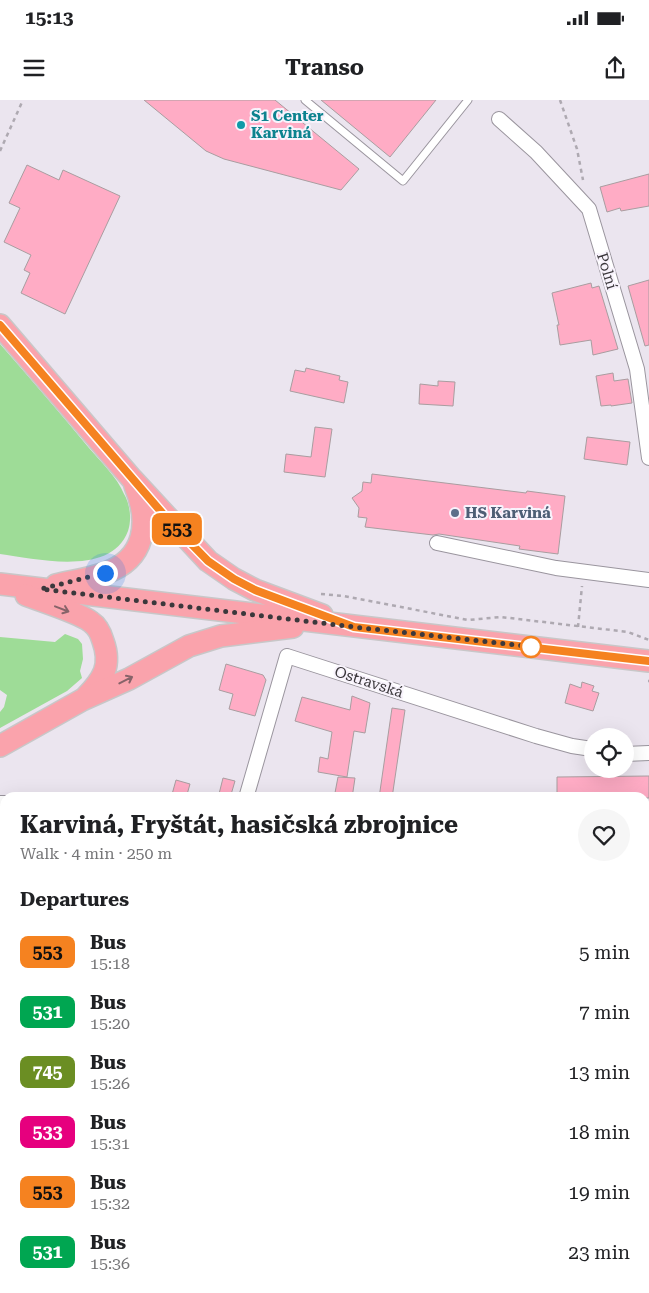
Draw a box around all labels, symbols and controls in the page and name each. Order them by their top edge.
text: 15:13 [25,6,74,29]
icon: menu [20,54,48,82]
icon: share [601,54,629,82]
text: Transo [285,55,364,80]
place label: S1 Center Karviná [251,107,324,142]
marker: S1 Center Karviná [235,119,247,131]
street label: Polní [593,250,621,292]
place label: HS Karviná [465,504,551,522]
marker: HS Karviná [449,507,461,519]
line badge: 553 [148,513,206,545]
text: 553 [162,518,192,539]
your location [93,561,118,586]
one-way arrow [53,605,69,614]
unlabelled marker [520,636,542,658]
street label: Ostravská [332,662,406,702]
one-way arrow [118,675,133,684]
map controls [584,728,634,778]
button: locate [584,728,634,778]
button: heart [578,809,630,861]
text: Karviná, Fryštát, hasičská zbrojnice [20,811,458,839]
text: Walk · 4 min · 250 m [20,844,172,863]
text: Departures [20,888,129,911]
text: Bus [90,931,126,954]
text: 553 [32,941,63,962]
text: 5 min [579,941,630,964]
text: 15:18 [90,954,130,973]
text: Bus [90,991,126,1014]
text: 531 [32,1001,63,1022]
text: 7 min [579,1001,630,1024]
text: 15:20 [90,1014,130,1033]
text: Bus [90,1051,126,1074]
text: 745 [32,1061,63,1082]
text: 13 min [568,1061,630,1084]
text: 15:26 [90,1074,130,1093]
text: Bus [90,1111,126,1134]
text: 533 [32,1121,63,1142]
text: 18 min [568,1121,630,1144]
text: 15:31 [90,1134,130,1153]
text: Bus [90,1171,126,1194]
text: 553 [32,1181,63,1202]
text: 19 min [568,1181,630,1204]
text: 15:32 [90,1194,130,1213]
text: Bus [90,1231,126,1254]
text: 531 [32,1241,63,1262]
text: 23 min [568,1241,630,1264]
text: 15:36 [90,1254,130,1273]

